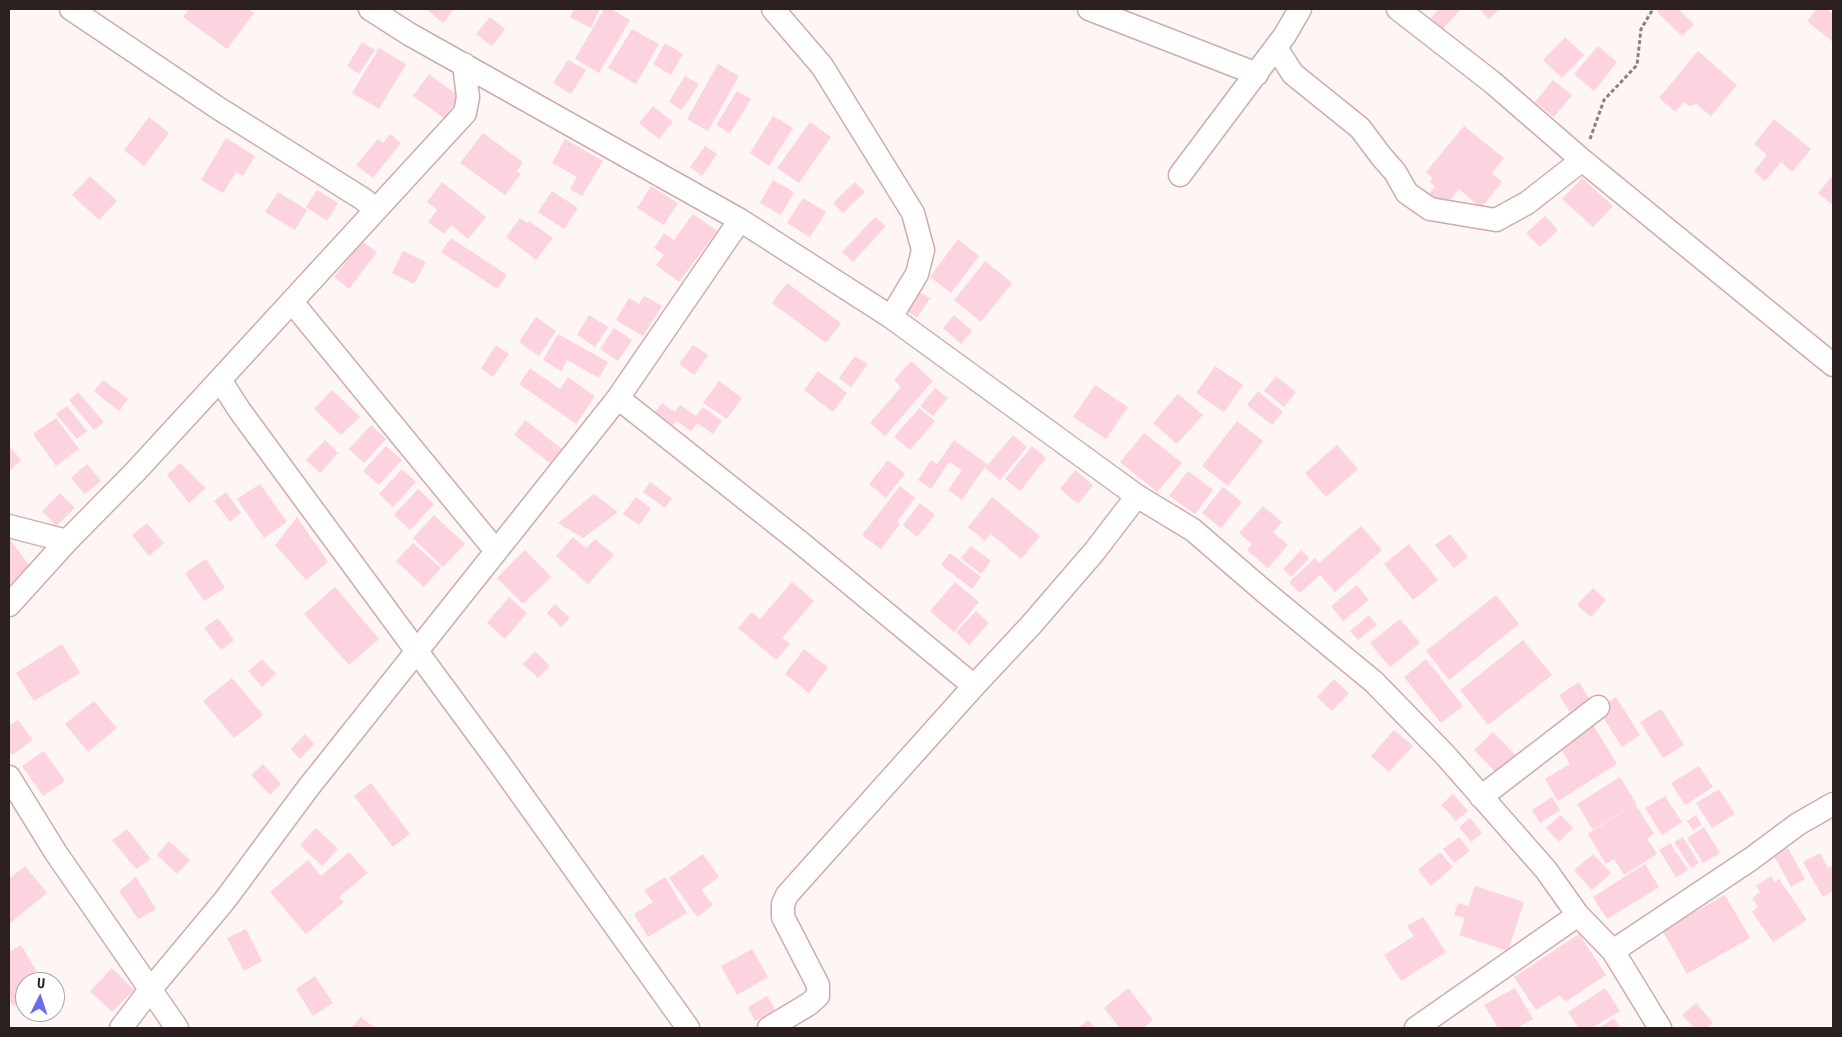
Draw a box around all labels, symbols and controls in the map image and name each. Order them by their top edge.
north arrow [15,972,65,1022]
text: U [36,975,46,991]

